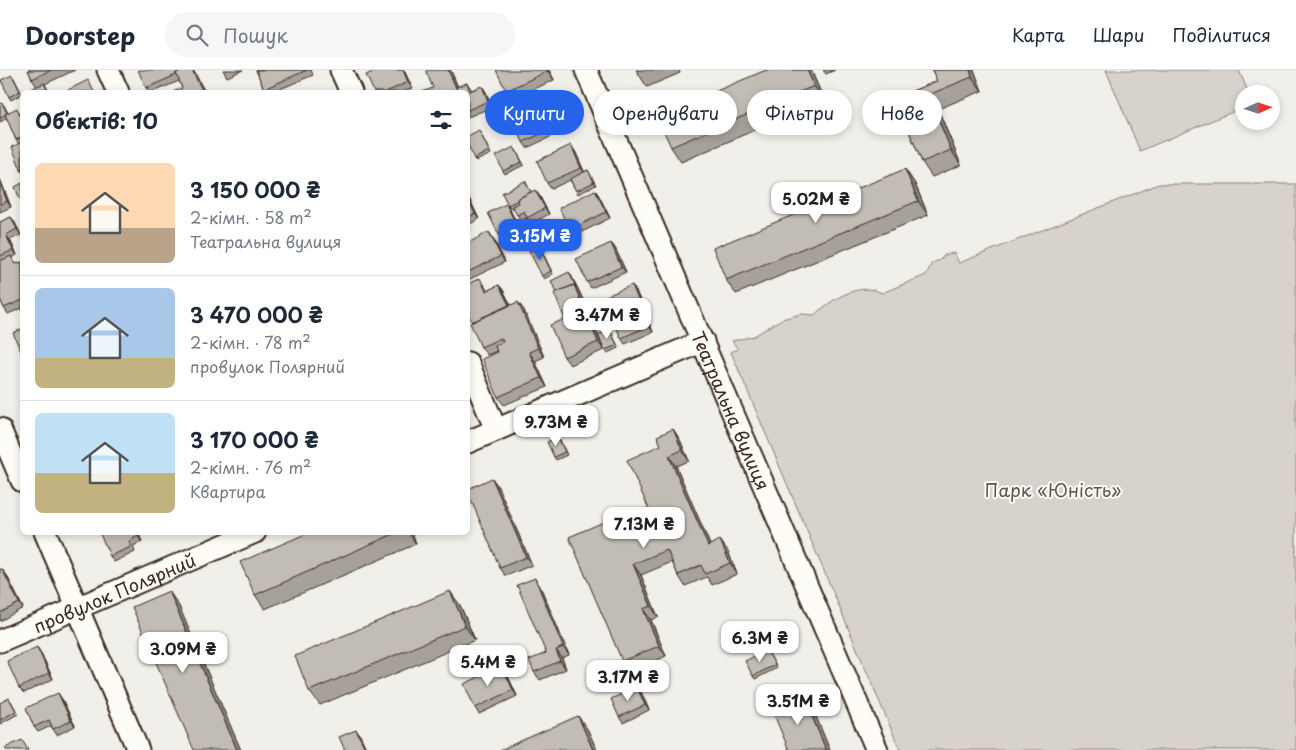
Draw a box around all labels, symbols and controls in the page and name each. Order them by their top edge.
search box [165,12,515,57]
text: Doorstep [25,17,135,53]
icon: search [183,21,211,49]
text: Пошук [223,21,288,49]
text: Карта [1012,21,1065,48]
text: Шари [1093,21,1145,48]
text: Поділитися [1173,21,1271,48]
north arrow [1235,85,1280,130]
map controls [1235,85,1280,130]
chip: Купити [485,90,584,135]
chip: Орендувати [594,90,737,135]
chip: Фільтри [747,90,852,135]
chip: Нове [862,90,942,135]
text: Об’єктів: 10 [35,104,158,136]
icon: filters [427,106,455,134]
text: 3 150 000 ₴ [190,173,321,205]
pin: 5.02M ₴ [770,182,862,224]
icon: home [75,183,135,243]
text: 5.02M ₴ [782,186,850,210]
text: 2-кімн. · 58 m² [190,205,312,229]
pin: 3.15M ₴ [494,218,586,261]
text: 3.15M ₴ [509,223,571,247]
text: Театральна вулиця [190,229,341,253]
text: 3 470 000 ₴ [190,298,323,330]
pin: 3.47M ₴ [561,298,653,340]
text: 3.47M ₴ [574,302,640,326]
icon: home [75,308,135,368]
street label: Театральна вулиця [686,326,778,494]
text: 2-кімн. · 78 m² [190,330,311,354]
text: провулок Полярний [190,354,345,378]
pin: 9.73M ₴ [510,404,602,447]
text: 9.73M ₴ [524,409,588,433]
text: 3 170 000 ₴ [190,423,319,455]
icon: home [75,433,135,493]
text: 2-кімн. · 76 m² [190,455,311,479]
park label: Парк «Юність» [985,476,1121,503]
text: Квартира [190,479,265,503]
pin: 7.13M ₴ [598,506,690,549]
text: 7.13M ₴ [614,511,674,535]
street label: провулок Полярний [29,546,199,639]
pin: 6.3M ₴ [719,620,801,663]
text: 6.3M ₴ [732,625,788,649]
pin: 3.09M ₴ [137,632,229,674]
text: 3.09M ₴ [150,636,216,660]
pin: 5.4M ₴ [447,644,529,687]
text: 5.4M ₴ [460,649,516,673]
pin: 3.17M ₴ [582,660,674,702]
text: 3.17M ₴ [597,664,659,688]
pin: 3.51M ₴ [752,684,844,726]
text: 3.51M ₴ [767,688,829,712]

